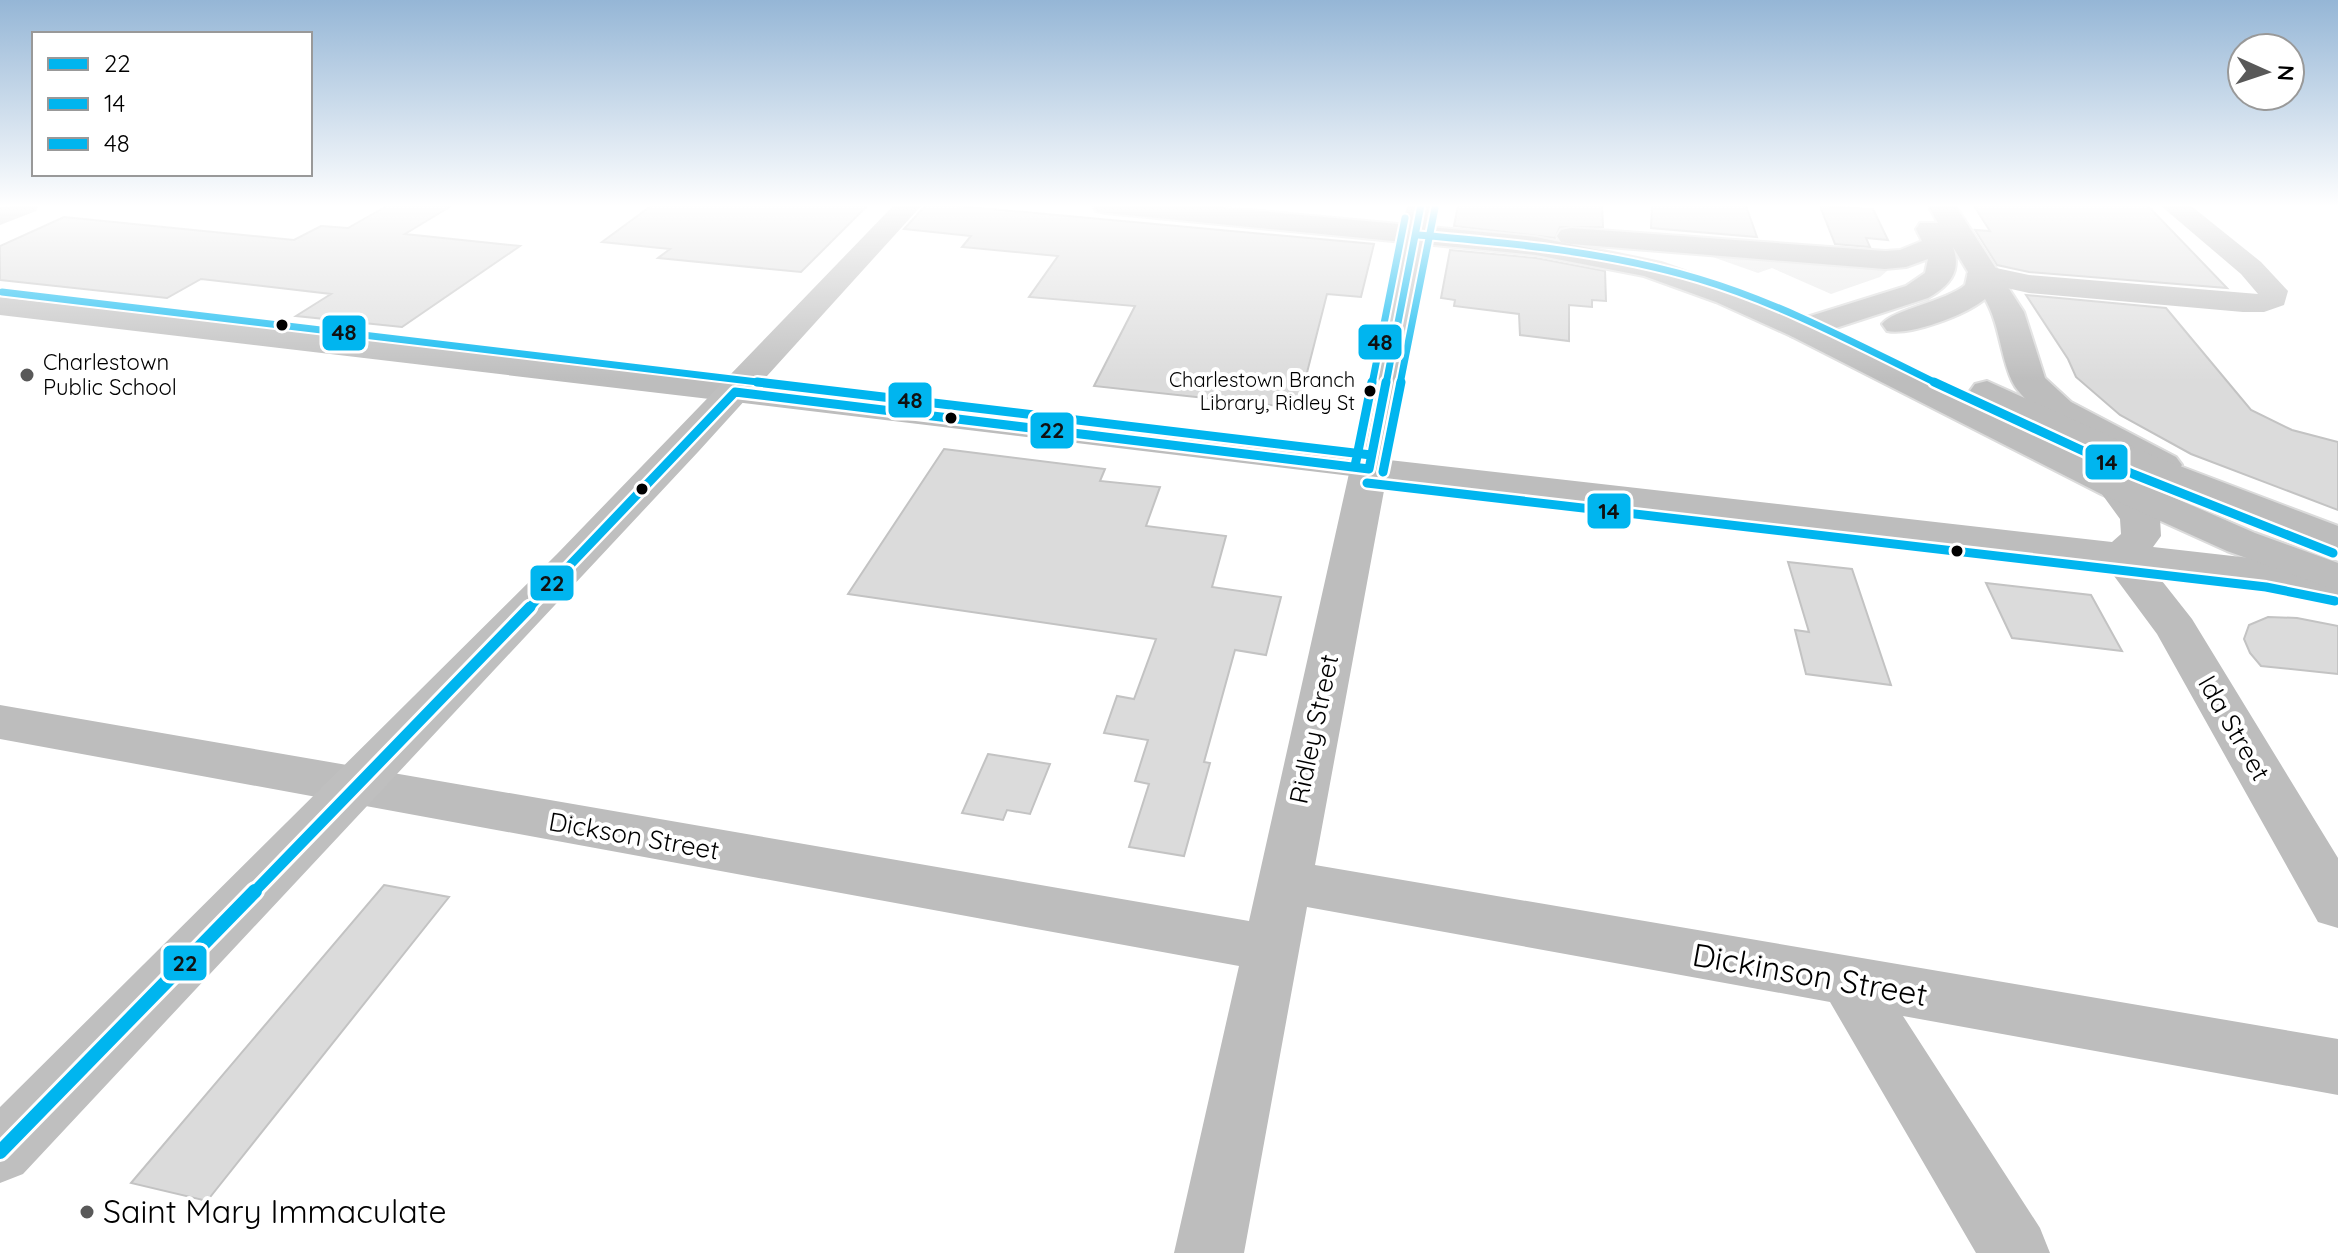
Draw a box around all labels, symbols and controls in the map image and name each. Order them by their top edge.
legend [32,32,312,176]
north arrow [2226,32,2306,112]
text: 22 [104,48,131,78]
text: N [2272,64,2300,82]
text: 14 [104,88,125,118]
text: 48 [104,128,130,158]
line badge: 48 [321,314,367,352]
unlabelled marker [274,317,290,333]
text: 48 [332,318,357,346]
line badge: 48 [1357,323,1403,361]
text: 48 [1368,328,1393,356]
place label: Charlestown Public School [43,348,177,401]
marker: Charlestown Public School [18,366,36,384]
place label: Charlestown Branch Library, Ridley St [1169,367,1355,415]
line badge: 48 [887,381,933,419]
marker: Charlestown Branch Library, Ridley St [1362,383,1378,399]
text: 48 [898,386,923,414]
unlabelled marker [943,410,959,426]
line badge: 22 [1029,411,1075,450]
text: 22 [1039,416,1065,444]
line badge: 14 [2084,443,2129,481]
text: 14 [2096,448,2118,476]
unlabelled marker [634,481,650,497]
line badge: 14 [1586,492,1632,530]
text: 14 [1598,497,1620,525]
unlabelled marker [1949,543,1965,559]
line badge: 22 [529,564,575,602]
text: 22 [539,569,565,597]
street label: Ridley Street [1282,651,1345,807]
street label: Ida Street [2191,669,2278,786]
street label: Dickson Street [546,804,722,867]
street label: Dickinson Street [1690,934,1931,1014]
line badge: 22 [162,944,208,982]
text: 22 [172,949,198,977]
place label: Saint Mary Immaculate [103,1191,446,1231]
marker: Saint Mary Immaculate [78,1203,96,1221]

